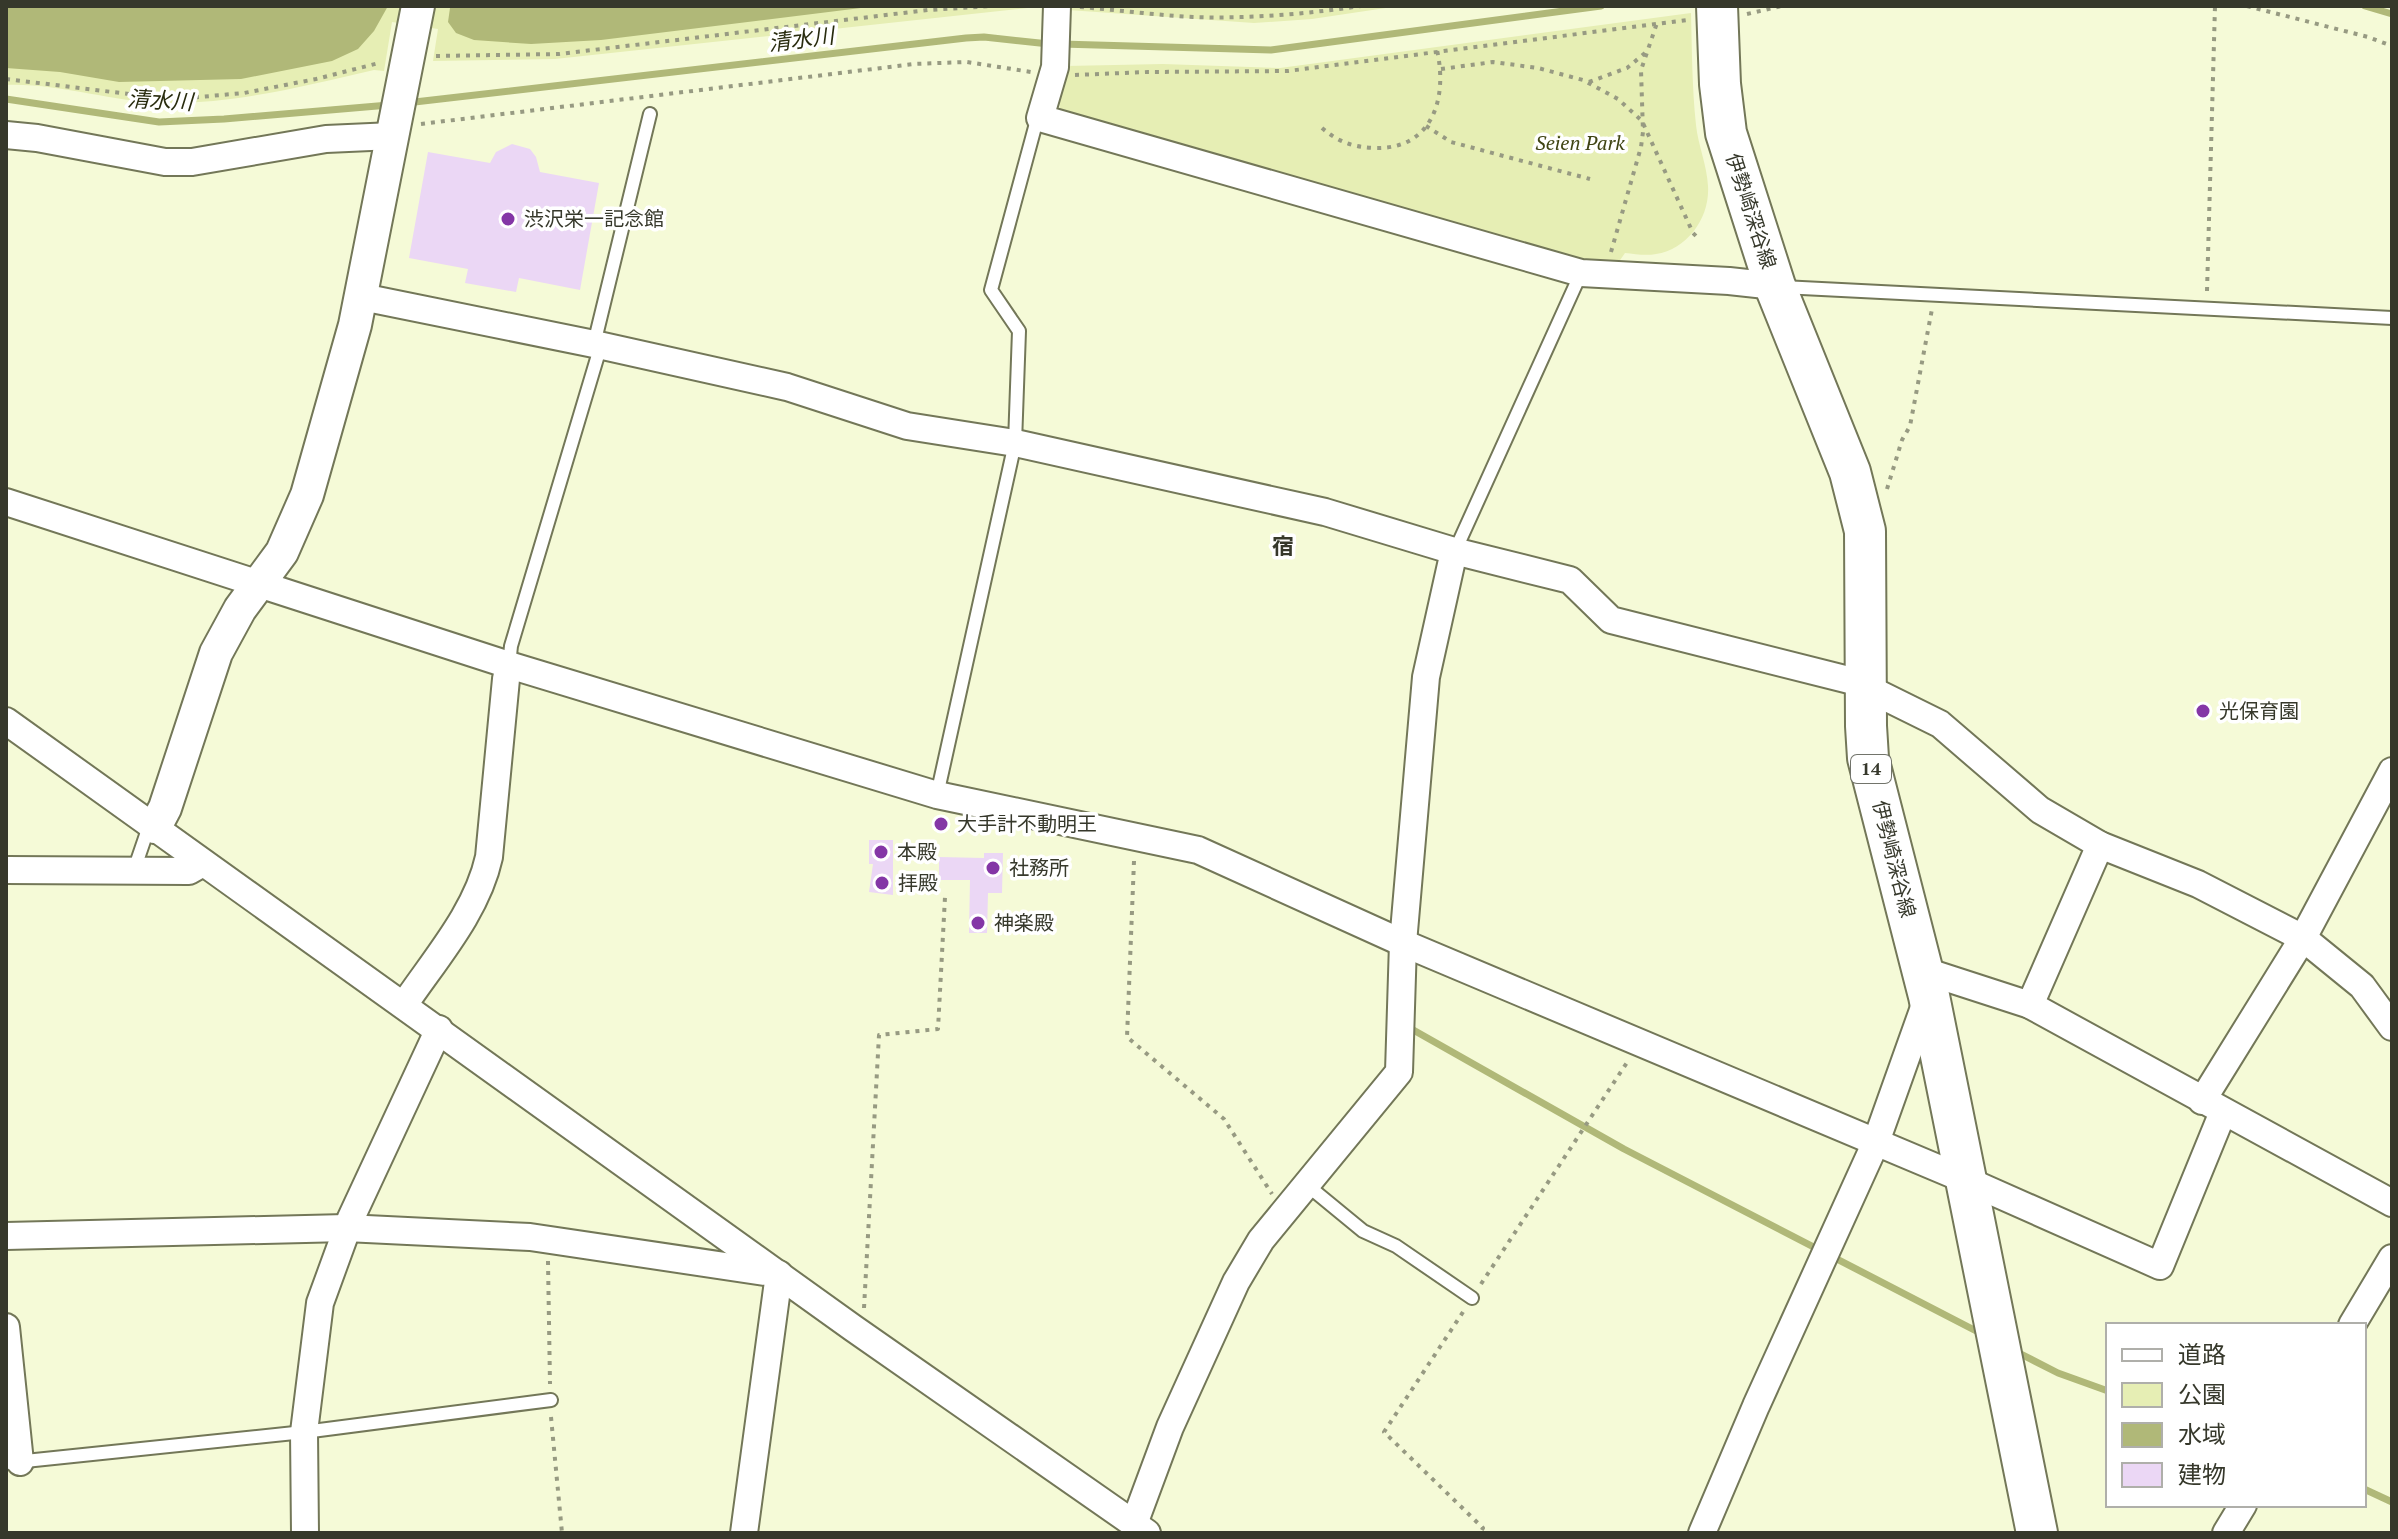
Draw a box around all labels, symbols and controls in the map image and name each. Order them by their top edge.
water label: 清水川 [766,20,837,57]
water label: 清水川 [126,83,196,116]
park label: Seien Park [1535,129,1625,156]
street label: 伊勢崎深谷線 [1720,150,1783,272]
place label: 渋沢栄一記念館 [524,205,664,232]
marker: 渋沢栄一記念館 [499,210,517,228]
district label: 宿 [1272,531,1294,560]
place label: 光保育園 [2219,697,2299,724]
marker: 光保育園 [2194,702,2212,720]
road number: 14 [1851,755,1891,783]
street label: 伊勢崎深谷線 [1867,797,1922,920]
place label: 大手計不動明王 [957,810,1097,837]
marker: 大手計不動明王 [932,815,950,833]
place label: 本殿 [897,838,937,865]
marker: 本殿 [872,843,890,861]
place label: 社務所 [1009,854,1069,881]
marker: 社務所 [984,859,1002,877]
place label: 拝殿 [898,869,938,896]
marker: 拝殿 [873,874,891,892]
place label: 神楽殿 [994,909,1054,936]
marker: 神楽殿 [969,914,987,932]
legend [2106,1323,2366,1507]
text: 道路 [2178,1338,2226,1370]
text: 公園 [2178,1378,2226,1410]
text: 水域 [2178,1418,2226,1450]
text: 建物 [2178,1458,2226,1490]

